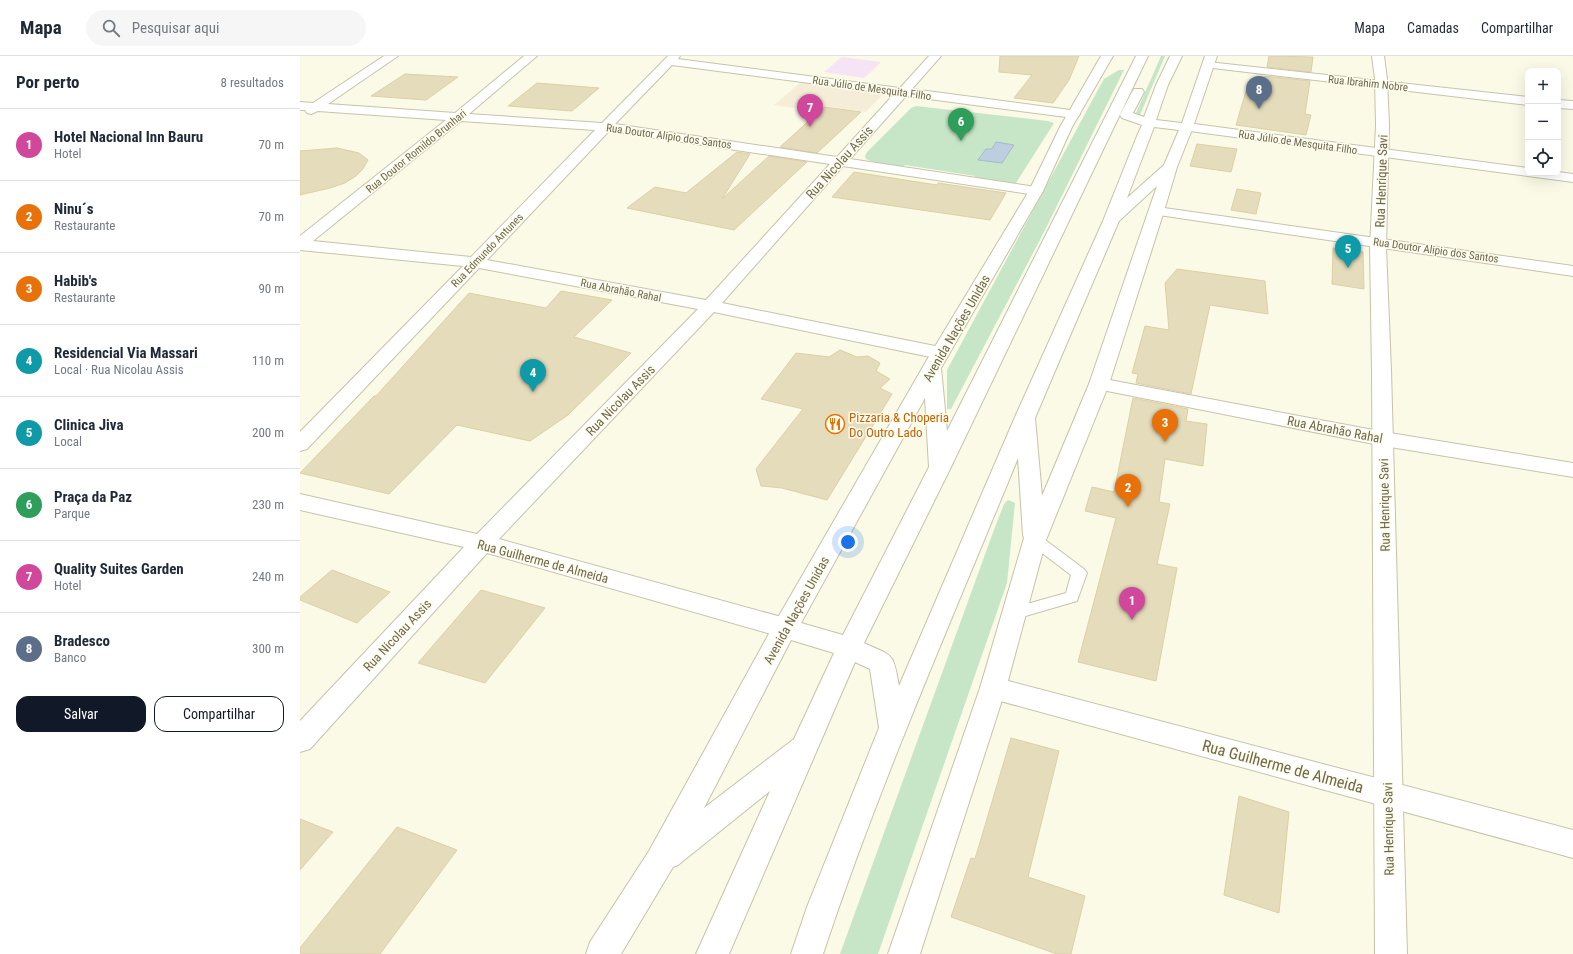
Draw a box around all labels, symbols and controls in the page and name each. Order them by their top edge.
search box [86,10,366,46]
text: Mapa [20,16,62,39]
icon: search [100,17,122,39]
text: Pesquisar aqui [132,19,219,37]
text: Mapa [1354,20,1385,36]
text: Camadas [1407,20,1459,36]
text: Compartilhar [1481,20,1553,36]
map controls [1525,68,1561,176]
button: + [1525,68,1561,104]
text: Por perto [16,72,80,92]
street label: Rua Ibrahim Nobre [1327,73,1409,94]
street label: Rua Júlio de Mesquita Filho [812,74,933,103]
text: 8 resultados [220,75,284,90]
pin: 8 [1246,76,1272,109]
pin: 7 [797,94,823,127]
button: − [1525,104,1561,140]
street label: Rua Doutor Romildo Brunhari [364,107,469,196]
pin: 6 [948,108,974,141]
street label: Rua Doutor Alipio dos Santos [605,121,732,152]
street label: Rua Nicolau Assis [803,123,876,202]
text: Hotel Nacional Inn Bauru [54,128,203,146]
street label: Rua Júlio de Mesquita Filho [1238,128,1359,157]
street label: Rua Henrique Savi [1372,134,1391,228]
text: 1 [26,137,32,152]
text: 70 m [258,137,284,152]
button: locate [1525,140,1561,176]
text: Hotel [54,146,82,161]
text: Ninu´s [54,200,94,218]
text: 2 [26,209,32,224]
text: 70 m [258,209,284,224]
street label: Rua Edmundo Antunes [449,211,526,290]
text: Restaurante [54,218,115,233]
pin: 5 [1335,235,1361,268]
street label: Rua Doutor Alipio dos Santos [1372,235,1499,266]
text: Habib's [54,272,97,290]
street label: Avenida Nações Unidas [920,272,993,384]
street label: Rua Abrahão Rahal [579,276,662,305]
text: 3 [26,281,32,296]
text: 90 m [258,281,284,296]
text: Restaurante [54,290,115,305]
text: Residencial Via Massari [54,344,198,362]
text: 4 [26,353,32,368]
text: 110 m [252,353,284,368]
pin: 4 [520,359,546,392]
text: Local · Rua Nicolau Assis [54,362,184,377]
street label: Rua Nicolau Assis [583,362,658,439]
pin: 3 [1152,409,1178,442]
place label: Pizzaria & Choperia Do Outro Lado [849,410,949,440]
restaurant icon: Pizzaria & Choperia Do Outro Lado [824,413,846,435]
street label: Rua Abrahão Rahal [1286,413,1384,446]
text: Clinica Jiva [54,416,124,434]
text: 5 [26,425,32,440]
text: 200 m [252,425,284,440]
text: Local [54,434,82,449]
street label: Rua Henrique Savi [1376,458,1393,552]
pin: 2 [1115,474,1141,507]
text: Praça da Paz [54,488,132,506]
text: 6 [26,497,32,512]
text: 230 m [252,497,284,512]
text: Parque [54,506,90,521]
your location [838,532,858,552]
street label: Rua Guilherme de Almeida [476,537,610,586]
street label: Avenida Nações Unidas [761,554,832,667]
text: Quality Suites Garden [54,560,184,578]
text: 7 [26,569,32,584]
text: 240 m [252,569,284,584]
text: Hotel [54,578,82,593]
pin: 1 [1119,587,1145,620]
street label: Rua Nicolau Assis [360,596,435,674]
text: Bradesco [54,632,110,650]
text: 8 [26,641,32,656]
text: 300 m [252,641,284,656]
text: Banco [54,650,86,665]
button: Salvar [16,696,146,732]
button: Compartilhar [154,696,284,732]
street label: Rua Guilherme de Almeida [1200,736,1366,797]
street label: Rua Henrique Savi [1380,782,1397,876]

